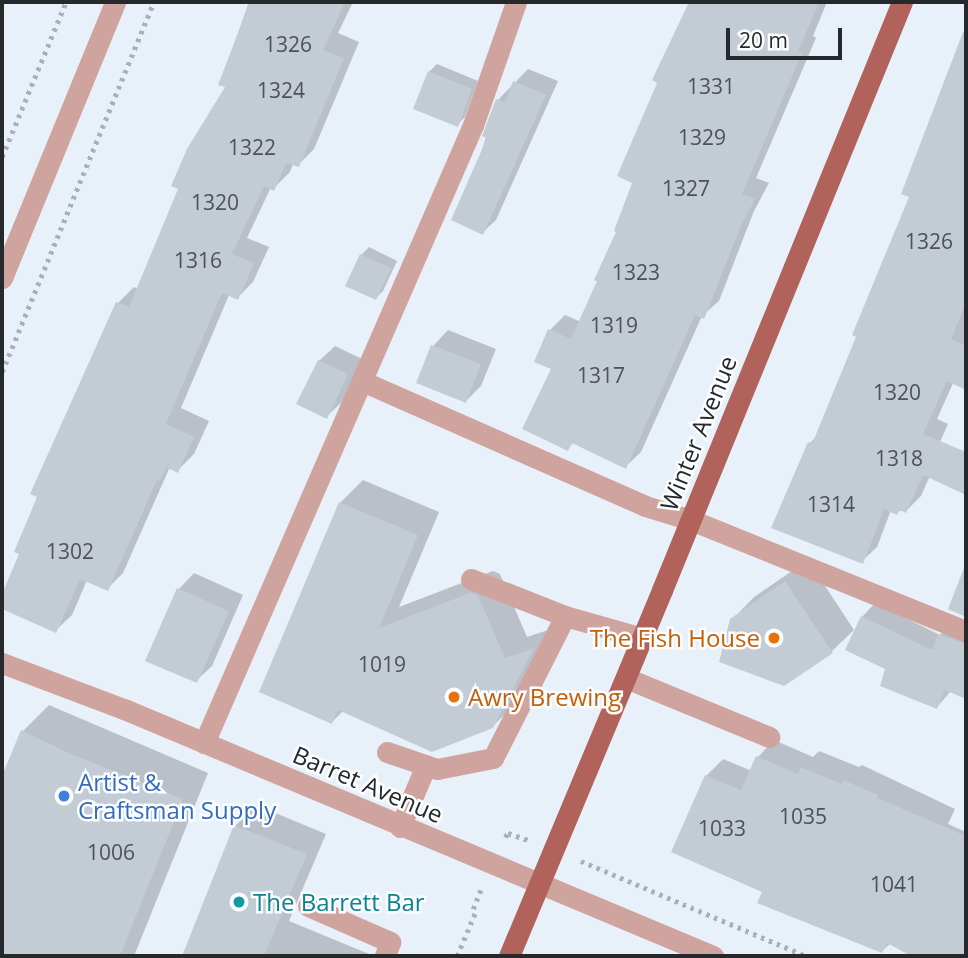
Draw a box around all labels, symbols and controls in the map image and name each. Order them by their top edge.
scale bar [730,14,846,58]
text: 20 m [739,26,788,54]
house number: 1326 [264,31,312,57]
house number: 1331 [687,73,735,99]
house number: 1324 [257,77,305,103]
house number: 1329 [678,124,726,150]
house number: 1322 [228,134,276,160]
house number: 1327 [662,175,710,201]
house number: 1320 [191,189,239,215]
house number: 1326 [905,228,953,254]
house number: 1316 [174,247,222,273]
house number: 1323 [612,259,660,285]
house number: 1319 [590,312,638,338]
street label: Winter Avenue [654,351,742,515]
house number: 1317 [577,362,625,388]
house number: 1320 [873,379,921,405]
house number: 1318 [875,445,923,471]
house number: 1314 [807,491,855,517]
house number: 1302 [46,538,94,564]
place label: The Fish House [590,624,760,652]
marker: The Fish House [766,630,782,646]
house number: 1019 [358,651,406,677]
place label: Awry Brewing [468,683,621,711]
marker: Awry Brewing [446,689,462,705]
street label: Barret Avenue [289,739,447,829]
place label: Artist & Craftsman Supply [78,768,276,824]
marker: Artist & Craftsman Supply [56,788,72,804]
house number: 1035 [779,803,827,829]
house number: 1033 [698,815,746,841]
house number: 1006 [87,839,135,865]
house number: 1041 [870,871,918,897]
place label: The Barrett Bar [253,888,425,916]
marker: The Barrett Bar [231,894,247,910]

